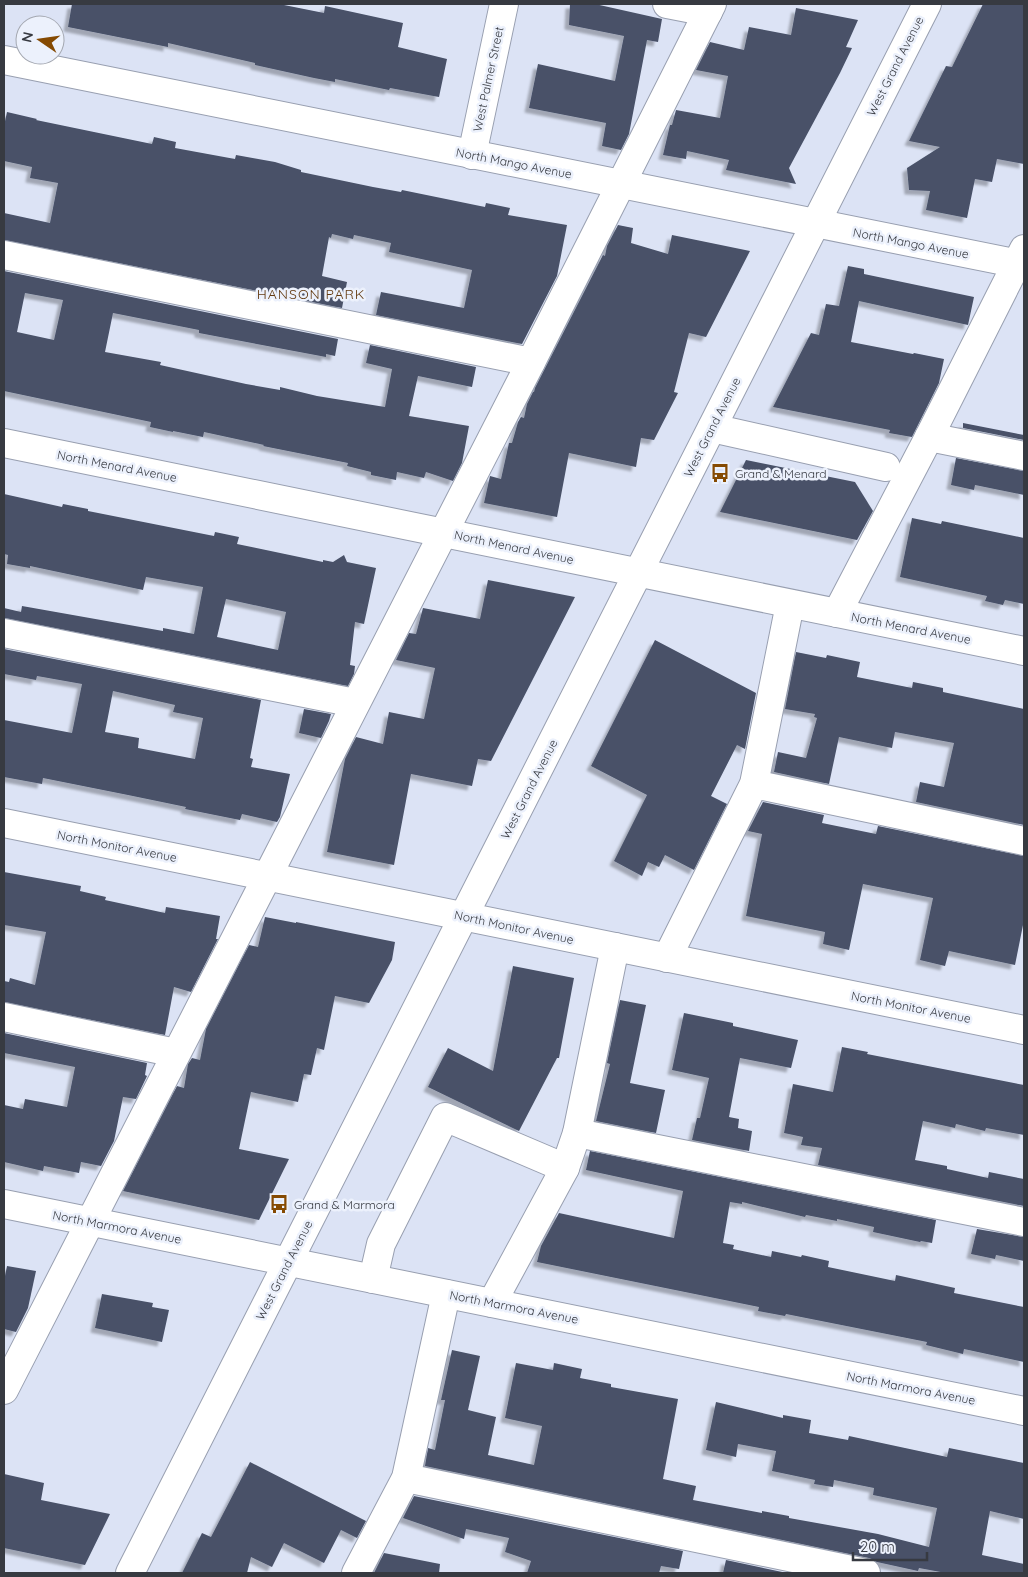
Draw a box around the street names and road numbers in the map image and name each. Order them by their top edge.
street label: West Grand Avenue [863,13,927,118]
street label: West Palmer Street [470,25,506,133]
street label: North Mango Avenue [455,144,573,182]
street label: North Mango Avenue [852,224,970,262]
street label: West Grand Avenue [680,374,744,479]
street label: North Menard Avenue [56,447,178,485]
street label: North Menard Avenue [453,527,575,567]
street label: North Menard Avenue [850,609,972,647]
street label: West Grand Avenue [497,736,561,841]
street label: North Monitor Avenue [56,827,178,865]
street label: North Monitor Avenue [453,907,575,947]
street label: North Monitor Avenue [850,988,972,1026]
street label: North Marmora Avenue [51,1207,183,1247]
street label: West Grand Avenue [252,1217,316,1322]
street label: North Marmora Avenue [448,1287,580,1327]
street label: North Marmora Avenue [845,1368,977,1408]

